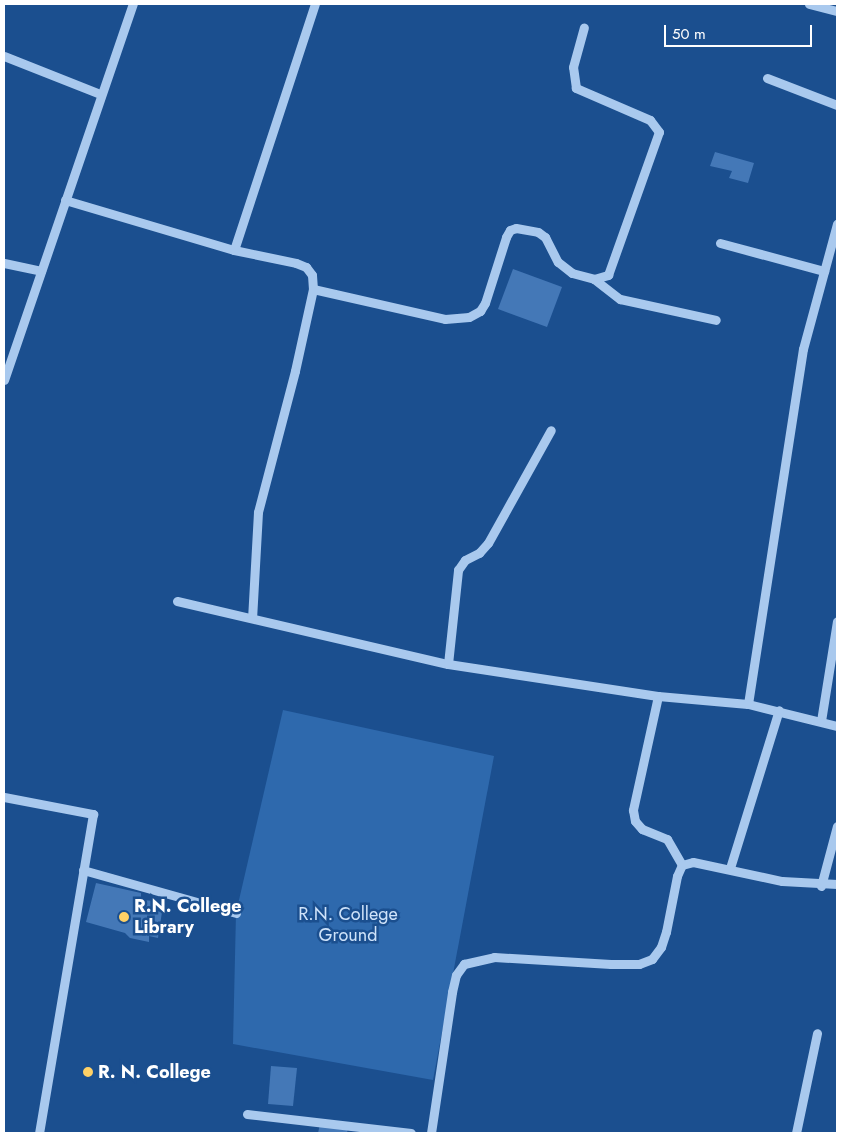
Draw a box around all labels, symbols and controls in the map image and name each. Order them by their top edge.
scale bar [666,15,814,47]
text: 50 m [672,23,706,45]
place label: R.N. College Library [134,896,241,939]
park label: R.N. College Ground [298,904,398,946]
marker: R.N. College Library [118,911,130,923]
place label: R. N. College [98,1061,211,1083]
marker: R. N. College [82,1066,94,1078]

